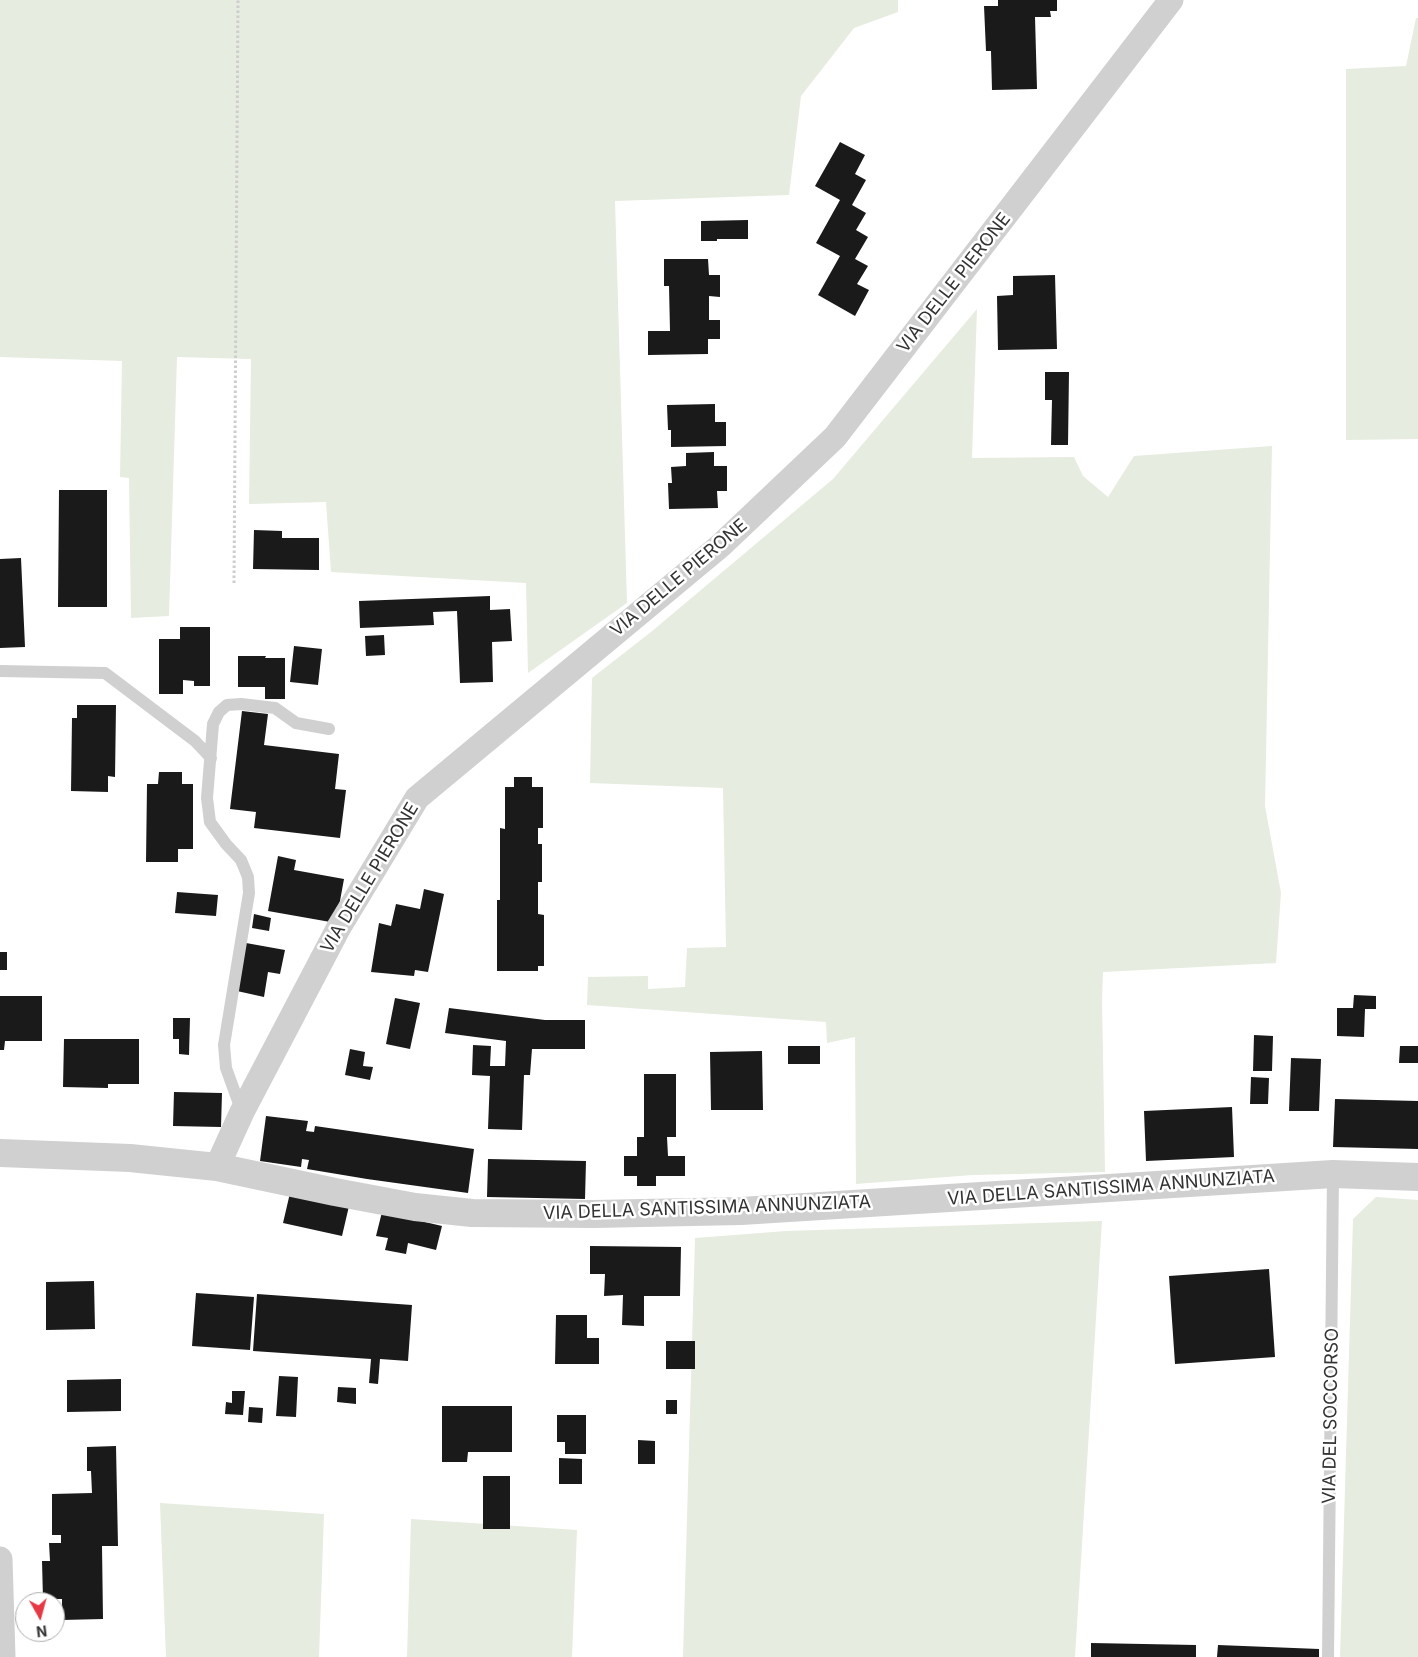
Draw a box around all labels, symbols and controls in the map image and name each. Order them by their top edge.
street label: VIA DELLE PIERONE [893,209,1015,357]
street label: VIA DELLE PIERONE [606,515,752,641]
street label: VIA DELLE PIERONE [317,799,423,957]
street label: VIA DELLA SANTISSIMA ANNUNZIATA [947,1166,1275,1210]
street label: VIA DELLA SANTISSIMA ANNUNZIATA [543,1191,871,1225]
street label: VIA DEL SOCCORSO [1319,1328,1343,1504]
north arrow [15,1592,65,1642]
text: N [35,1622,48,1640]

